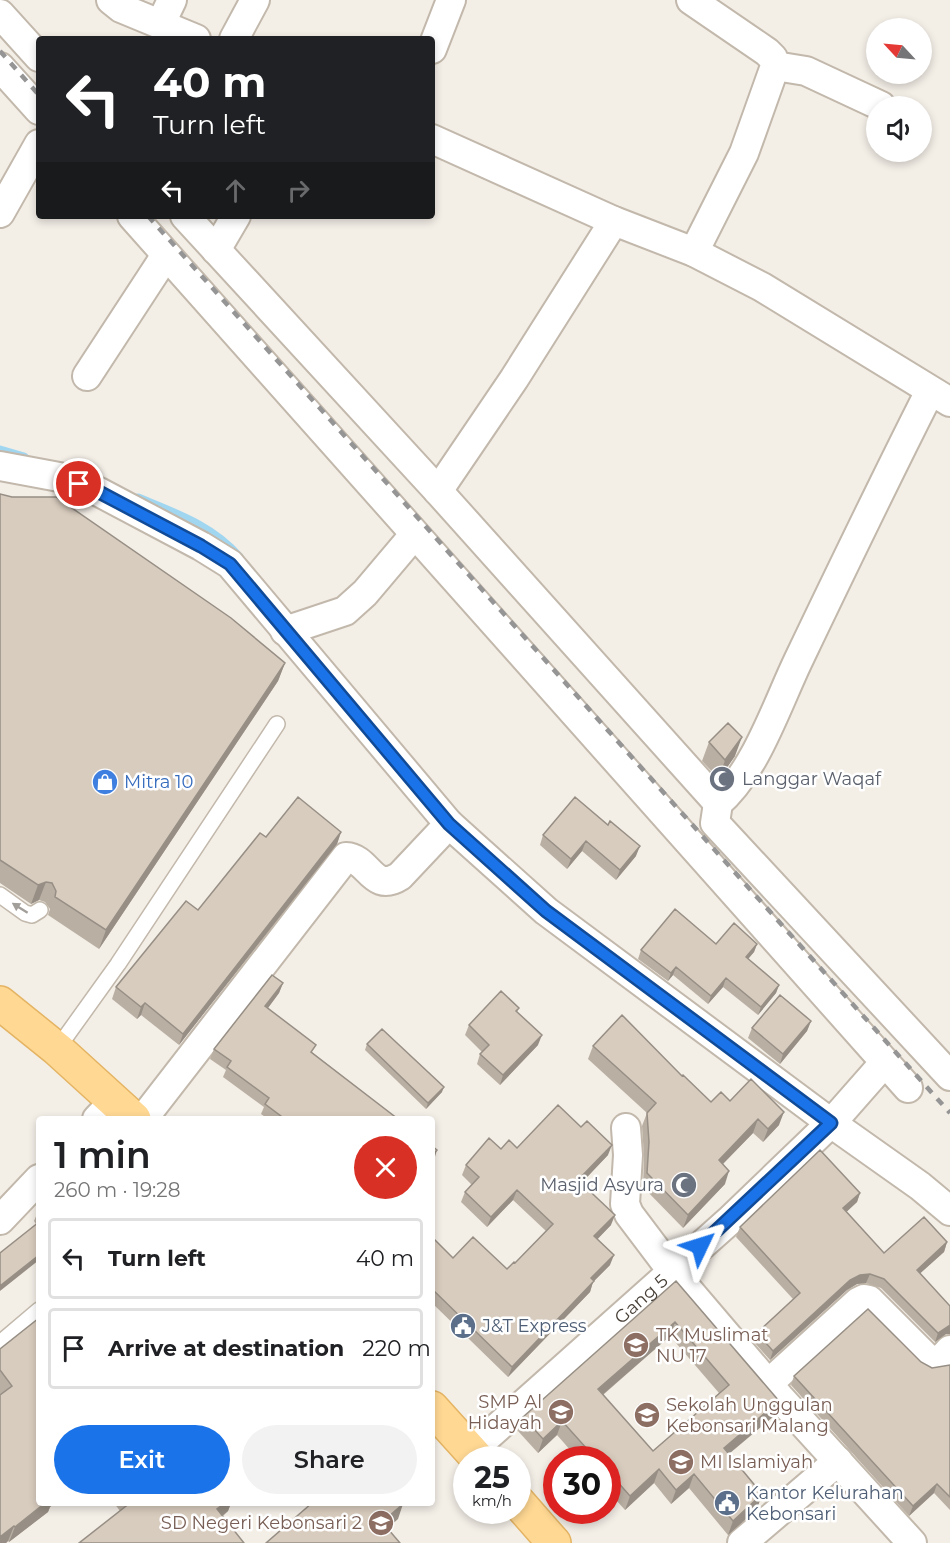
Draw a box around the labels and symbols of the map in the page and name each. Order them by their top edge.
north arrow [866,18,932,84]
pin [53,458,104,509]
mosque icon: Langgar Waqaf [707,764,737,794]
shop icon: Mitra 10 [90,767,120,797]
place label: Langgar Waqaf [742,768,882,790]
place label: Mitra 10 [124,771,193,793]
one-way arrow [11,903,28,914]
mosque icon: Masjid Asyura [669,1170,699,1200]
place label: Masjid Asyura [540,1174,664,1196]
position arrow [668,1214,732,1278]
street label: Gang 5 [610,1270,672,1329]
public building icon: J&T Express [448,1311,478,1341]
place label: J&T Express [481,1315,587,1337]
place label: TK Muslimat NU 17 [656,1324,769,1367]
school or university icon: TK Muslimat NU 17 [621,1330,651,1360]
place label: SMP Al Hidayah [468,1391,542,1434]
place label: Sekolah Unggulan Kebonsari Malang [666,1394,833,1437]
school or university icon: SMP Al Hidayah [546,1397,576,1427]
school or university icon: Sekolah Unggulan Kebonsari Malang [632,1400,662,1430]
speed limit sign: 30 [543,1446,621,1524]
school or university icon: MI Islamiyah [666,1447,696,1477]
place label: MI Islamiyah [700,1451,813,1473]
place label: Kantor Kelurahan Kebonsari [746,1482,904,1525]
public building icon: Kantor Kelurahan Kebonsari [712,1488,742,1518]
school or university icon: SD Negeri Kebonsari 2 [366,1508,396,1538]
place label: SD Negeri Kebonsari 2 [161,1512,362,1534]

